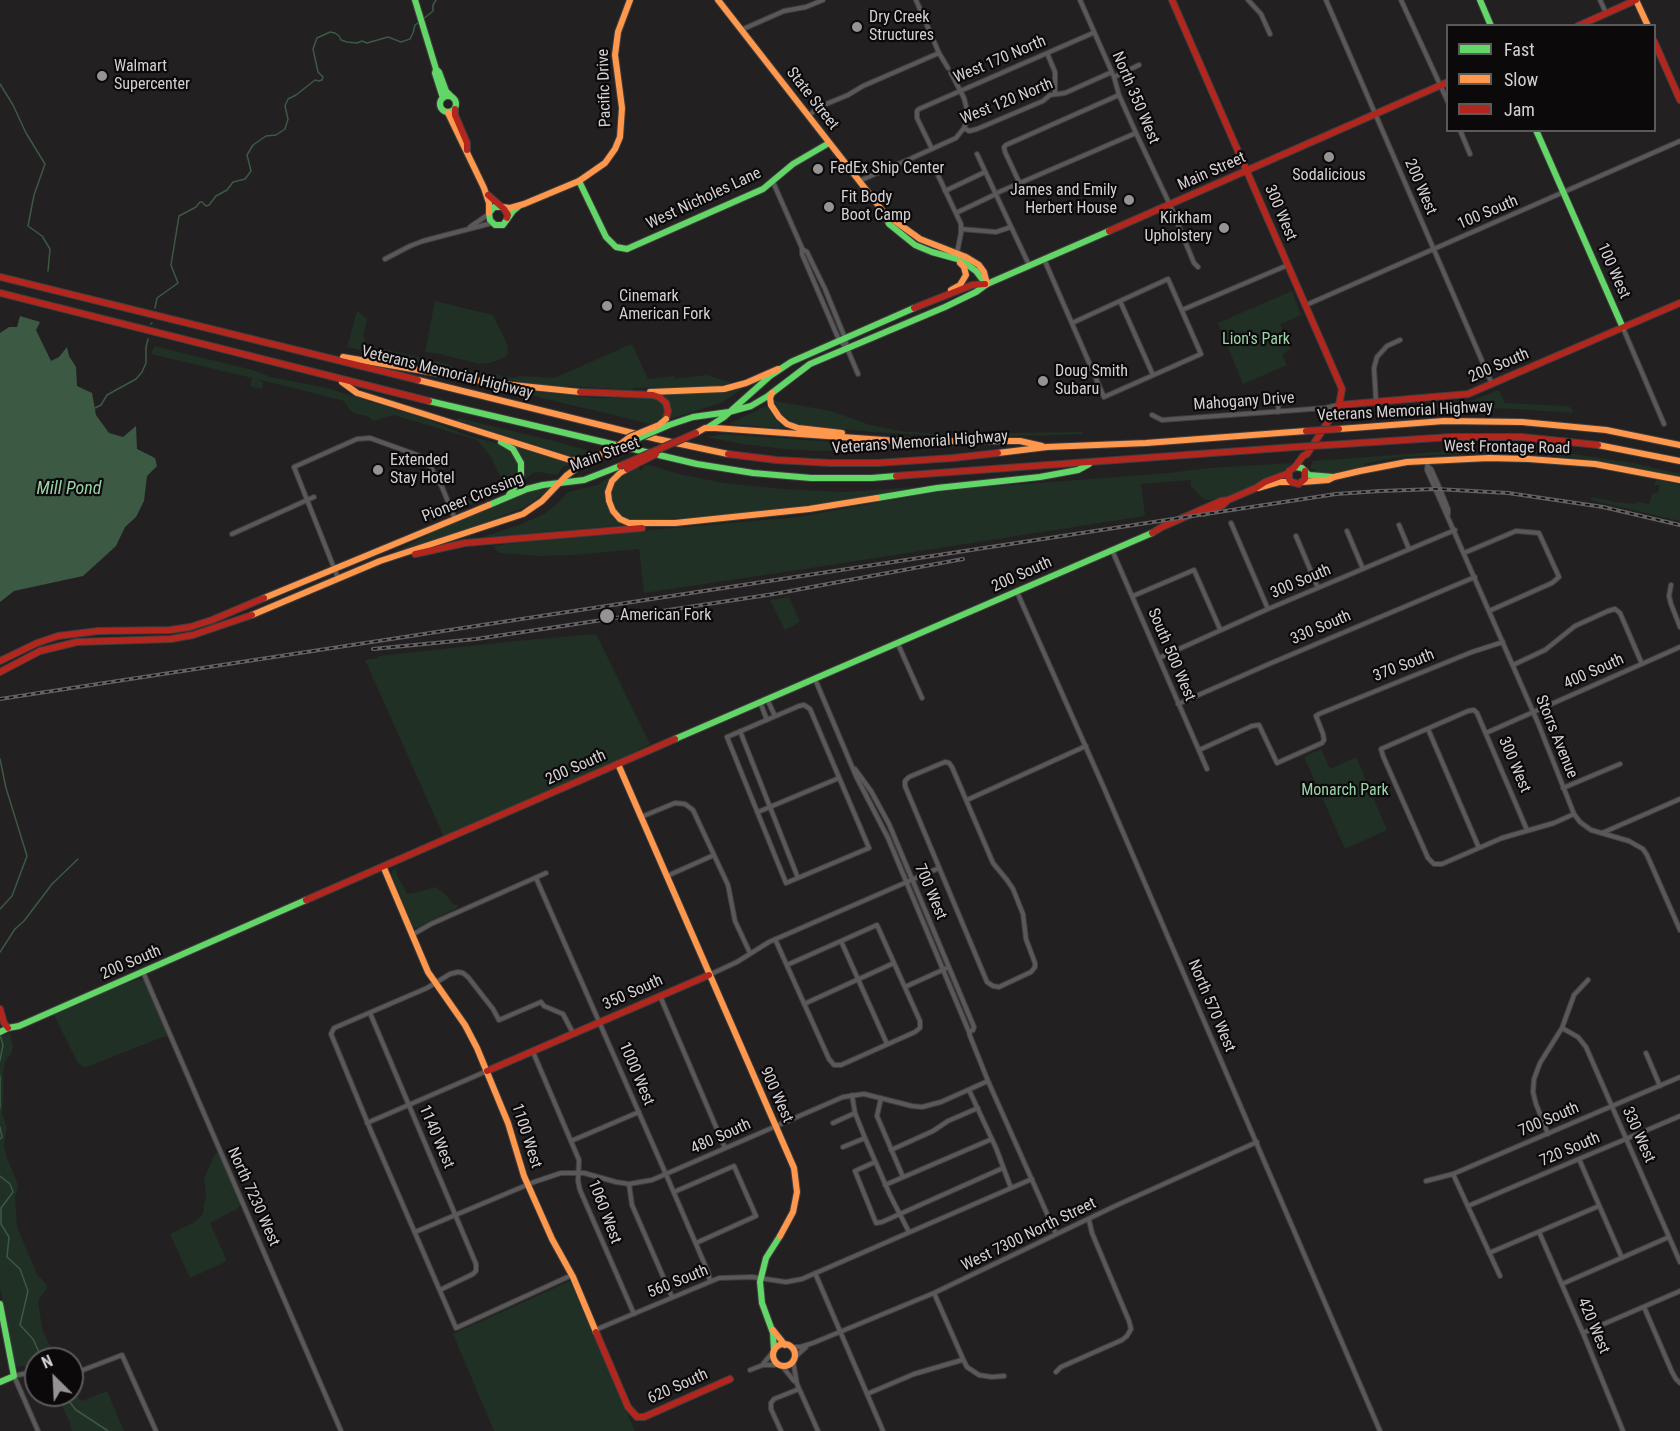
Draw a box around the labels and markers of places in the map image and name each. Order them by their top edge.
place label: Dry Creek Structures [869,8,934,46]
marker: Dry Creek Structures [850,20,864,34]
place label: Walmart Supercenter [114,57,190,95]
marker: Walmart Supercenter [95,69,109,83]
marker: Sodalicious [1322,150,1336,164]
place label: FedEx Ship Center [830,159,944,179]
marker: FedEx Ship Center [811,162,825,176]
place label: Sodalicious [1292,166,1366,186]
place label: James and Emily Herbert House [1010,181,1117,219]
place label: Fit Body Boot Camp [841,188,911,226]
marker: James and Emily Herbert House [1122,193,1136,207]
marker: Fit Body Boot Camp [822,200,836,214]
place label: Kirkham Upholstery [1144,209,1212,247]
marker: Kirkham Upholstery [1217,221,1231,235]
place label: Cinemark American Fork [619,287,710,325]
marker: Cinemark American Fork [600,299,614,313]
place label: Doug Smith Subaru [1055,362,1128,400]
marker: Doug Smith Subaru [1036,374,1050,388]
place label: Extended Stay Hotel [390,451,455,489]
marker: Extended Stay Hotel [371,463,385,477]
place label: American Fork [620,606,711,626]
marker: American Fork [598,607,616,625]

